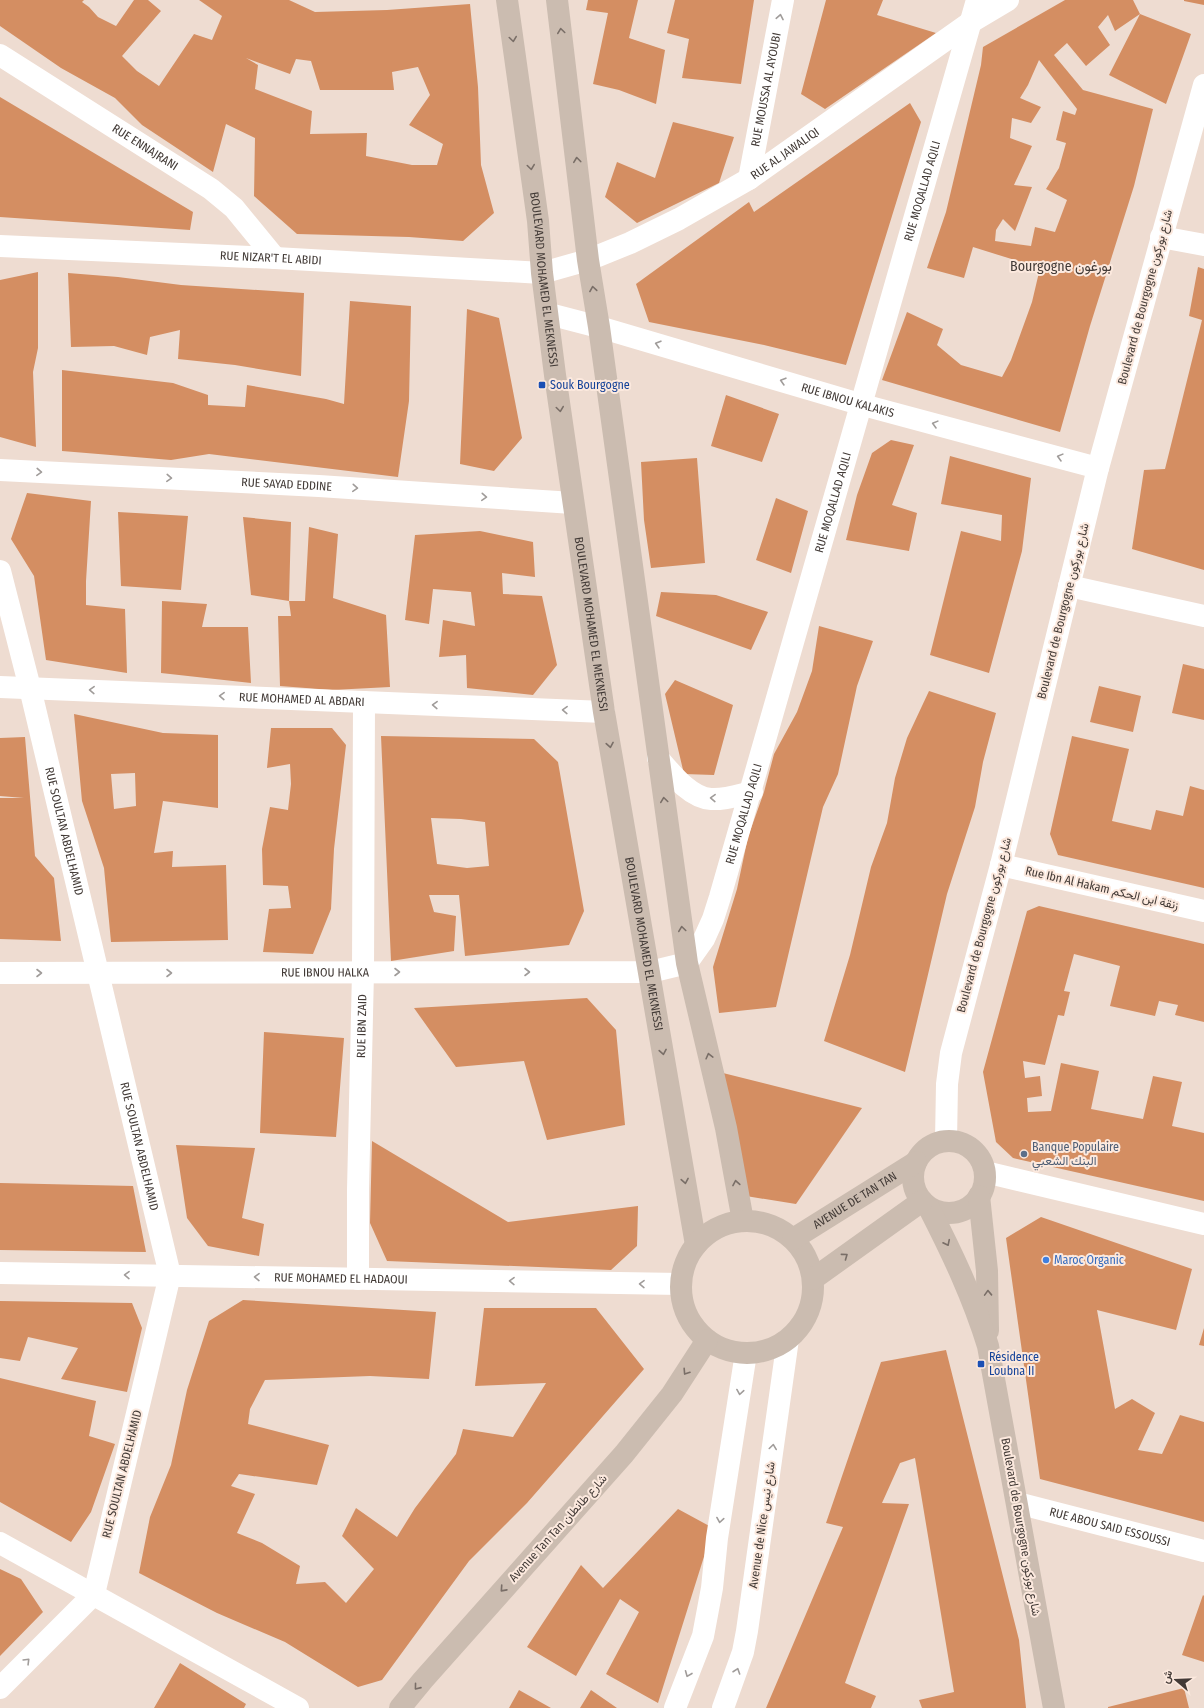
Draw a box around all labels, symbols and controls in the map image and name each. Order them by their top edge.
one-way arrow [775,14,784,20]
one-way arrow [557,27,566,34]
street label: RUE MOUSSA AL AYOUBI [748,31,784,148]
one-way arrow [508,36,517,42]
street label: RUE ENNAJRANI [110,121,181,173]
street label: RUE AL JAWALIQI [748,125,822,183]
street label: RUE MOQALLAD AQILI [901,139,943,243]
one-way arrow [573,157,582,163]
one-way arrow [526,164,535,170]
street label: BOULEVARD MOHAMED EL MEKNESSI [527,191,561,368]
street label: Boulevard de Bourgogne شارع بوركون [1115,208,1177,387]
street label: RUE NIZAR'T EL ABIDI [220,249,322,268]
district label: Bourgogne بورغون [1010,258,1112,275]
one-way arrow [589,286,598,292]
one-way arrow [655,341,661,349]
one-way arrow [779,377,786,386]
place label: Souk Bourgogne [550,378,630,392]
marker: Souk Bourgogne [537,380,547,390]
street label: RUE IBNOU KALAKIS [800,380,896,420]
one-way arrow [555,406,564,412]
one-way arrow [932,420,939,429]
street label: RUE MOQALLAD AQILI [812,451,854,554]
one-way arrow [1057,454,1064,462]
one-way arrow [36,467,42,476]
one-way arrow [166,474,172,483]
street label: RUE SAYAD EDDINE [241,475,333,494]
one-way arrow [351,484,358,493]
one-way arrow [481,493,487,502]
street label: Boulevard de Bourgogne شارع بوركون [1034,522,1094,701]
street label: BOULEVARD MOHAMED EL MEKNESSI [572,536,611,713]
one-way arrow [89,686,95,695]
street label: RUE MOHAMED AL ABDARI [239,690,365,709]
one-way arrow [219,692,225,700]
one-way arrow [432,701,438,709]
one-way arrow [562,706,568,715]
one-way arrow [605,742,614,748]
street label: RUE MOQALLAD AQILI [723,762,765,866]
street label: RUE SOULTAN ABDELHAMID [42,766,86,897]
one-way arrow [710,794,716,803]
one-way arrow [660,797,669,803]
street label: Boulevard de Bourgogne شارع بوركون [954,836,1016,1015]
street label: BOULEVARD MOHAMED EL MEKNESSI [622,856,666,1032]
street label: Rue Ibn Al Hakam زنقة ابن الحكم [1024,864,1180,913]
one-way arrow [678,926,687,932]
street label: RUE IBNOU HALKA [281,965,370,980]
one-way arrow [394,968,400,976]
one-way arrow [524,968,530,976]
one-way arrow [36,969,42,977]
one-way arrow [166,969,172,977]
street label: RUE IBN ZAID [354,994,369,1058]
one-way arrow [658,1049,667,1056]
one-way arrow [705,1053,713,1059]
street label: RUE SOULTAN ABDELHAMID [117,1081,161,1212]
place label: Banque Populaire البنك الشعبي [1032,1140,1119,1171]
marker: Banque Populaire البنك الشعبي [1019,1149,1029,1159]
street label: AVENUE DE TAN TAN [810,1169,899,1232]
one-way arrow [680,1178,689,1184]
one-way arrow [732,1180,741,1186]
one-way arrow [942,1238,950,1246]
place label: Maroc Organic [1054,1253,1124,1267]
one-way arrow [840,1254,847,1261]
marker: Maroc Organic [1041,1255,1051,1265]
street label: RUE MOHAMED EL HADAOUI [274,1270,408,1287]
one-way arrow [124,1271,130,1279]
one-way arrow [254,1273,260,1281]
one-way arrow [509,1277,515,1286]
one-way arrow [639,1279,645,1288]
one-way arrow [984,1290,993,1296]
place label: Résidence Loubna II [989,1350,1039,1378]
marker: Résidence Loubna II [976,1359,986,1369]
one-way arrow [683,1368,691,1375]
one-way arrow [736,1388,745,1395]
street label: RUE SOULTAN ABDELHAMID [99,1409,145,1539]
street label: Boulevard de Bourgogne شارع بوركون [996,1437,1044,1618]
one-way arrow [768,1444,777,1450]
street label: Avenue de Nice شارع نيس [746,1461,780,1589]
street label: Avenue Tan Tan شارع طانطان [506,1471,611,1586]
street label: RUE ABOU SAID ESSOUSSI [1048,1505,1172,1549]
one-way arrow [716,1517,725,1523]
one-way arrow [501,1585,508,1592]
one-way arrow [22,1658,30,1666]
north arrow [1156,1660,1196,1700]
one-way arrow [732,1668,740,1675]
text: ش [1159,1669,1175,1685]
one-way arrow [685,1670,693,1677]
one-way arrow [415,1682,422,1689]

